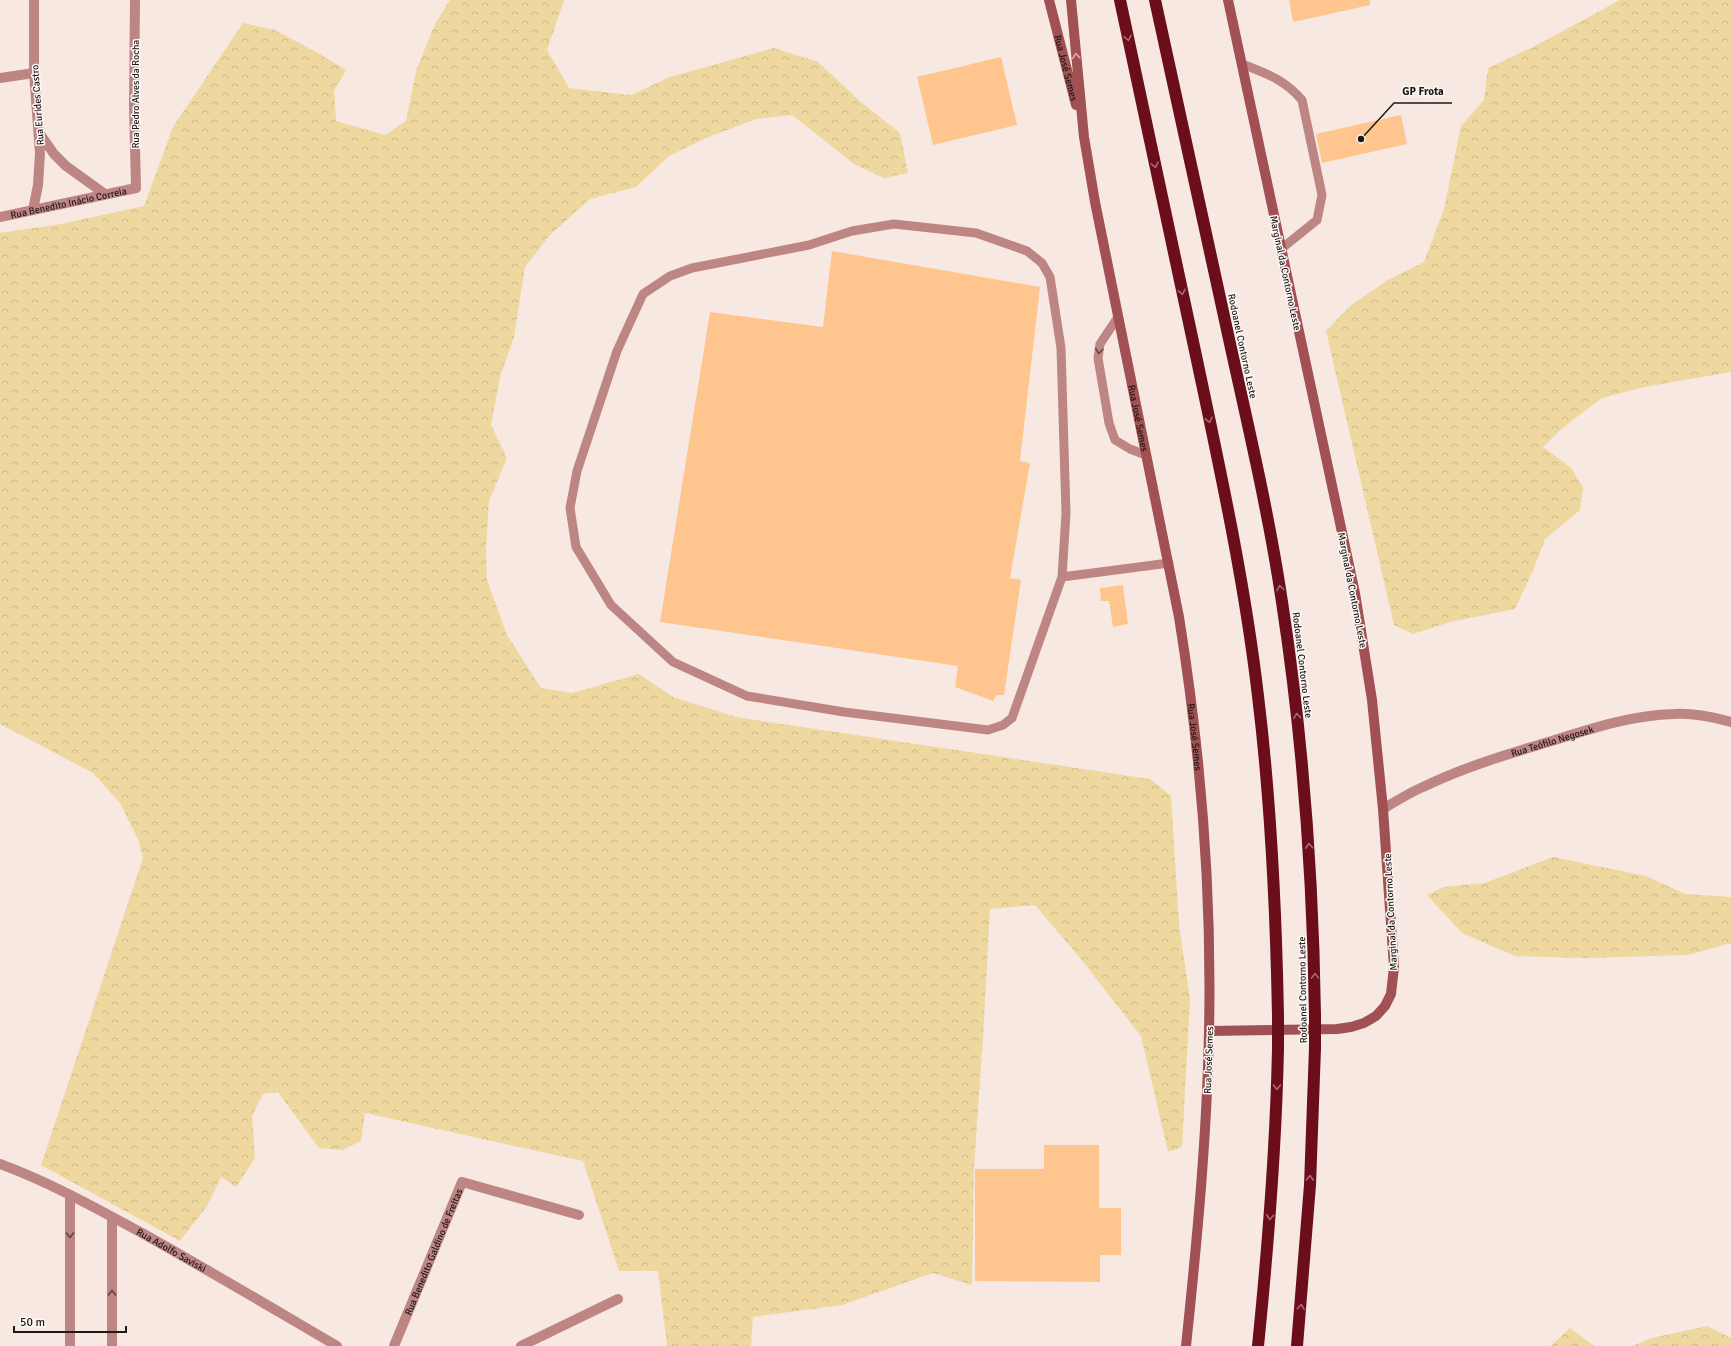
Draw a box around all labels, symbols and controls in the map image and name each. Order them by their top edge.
street label: Rua José Semes [1051,34,1080,103]
one-way arrow [1124,35,1132,41]
street label: Rua Pedro Alves da Rocha [130,40,142,148]
one-way arrow [1072,53,1081,59]
street label: Rua Eurides Castro [29,64,47,146]
callout: GP Frota [1394,80,1452,103]
text: GP Frota [1402,85,1444,98]
one-way arrow [1151,162,1159,168]
street label: Rua Benedito Inácio Correia [9,185,128,222]
street label: Marginal da Contorno Leste [1267,215,1303,332]
one-way arrow [1178,289,1186,296]
street label: Rodoanel Contorno Leste [1225,293,1259,400]
one-way arrow [1095,348,1104,354]
street label: Rua José Semes [1125,384,1150,453]
one-way arrow [1205,416,1213,423]
street label: Marginal da Contorno Leste [1335,531,1369,649]
one-way arrow [1276,585,1285,591]
street label: Rodoanel Contorno Leste [1290,611,1314,719]
street label: Rua José Semes [1184,703,1204,772]
one-way arrow [1293,713,1302,719]
street label: Rua Teófilo Negosek [1510,723,1595,760]
one-way arrow [1304,843,1313,849]
street label: Marginal da Contorno Leste [1382,853,1400,971]
street label: Rodoanel Contorno Leste [1296,937,1310,1043]
one-way arrow [1311,973,1319,979]
street label: Rua José Semes [1202,1025,1216,1094]
one-way arrow [1273,1084,1281,1090]
one-way arrow [1306,1175,1315,1181]
street label: Rua Benedito Galdino de Freitas [402,1187,466,1317]
one-way arrow [1265,1214,1274,1220]
street label: Rua Adolfo Saviski [134,1226,208,1275]
one-way arrow [66,1232,74,1238]
one-way arrow [108,1290,116,1296]
one-way arrow [1296,1304,1305,1310]
scale bar [14,1308,126,1334]
text: 50 m [20,1315,45,1330]

